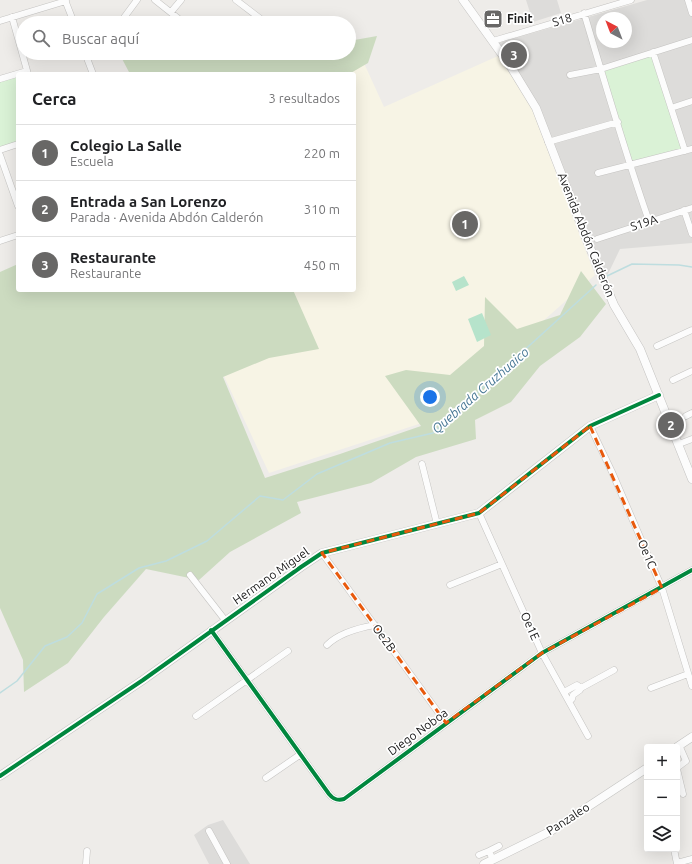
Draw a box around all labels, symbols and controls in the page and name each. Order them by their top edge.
office icon: Finit [482,8,504,30]
street label: S18 [550,10,573,29]
place label: Finit [507,12,533,25]
north arrow [596,12,632,48]
search box [16,16,356,60]
icon: search [30,27,52,49]
text: Buscar aquí [62,30,139,47]
pin: 3 [501,40,527,70]
text: Cerca [32,89,77,108]
text: 3 resultados [269,91,340,105]
text: Colegio La Salle [70,137,182,154]
text: 1 [41,146,49,160]
text: 220 m [304,146,340,160]
text: Escuela [70,154,114,168]
street label: Avenida Abdón Calderón [556,171,617,299]
text: Entrada a San Lorenzo [70,193,227,210]
text: 2 [41,202,49,216]
text: 310 m [304,202,340,216]
pin: 1 [452,209,478,239]
text: Parada · Avenida Abdón Calderón [70,210,263,224]
street label: S19A [629,212,659,233]
text: Restaurante [70,249,156,266]
text: 3 [41,258,49,272]
text: 450 m [304,258,340,272]
text: Restaurante [70,266,141,280]
water label: Quebrada Cruzhuaico [429,344,532,436]
your location [420,387,440,407]
pin: 2 [658,410,684,440]
street label: Oe1C [636,537,660,571]
street label: Hermano Miguel [230,545,311,607]
street label: Oe1E [519,610,542,642]
street label: Oe2B [370,622,399,654]
street label: Diego Noboa [385,706,450,758]
map controls [644,744,680,852]
button: + [644,744,680,780]
button: − [644,780,680,816]
street label: Panzaleo [544,800,592,837]
button: layers [644,816,680,852]

